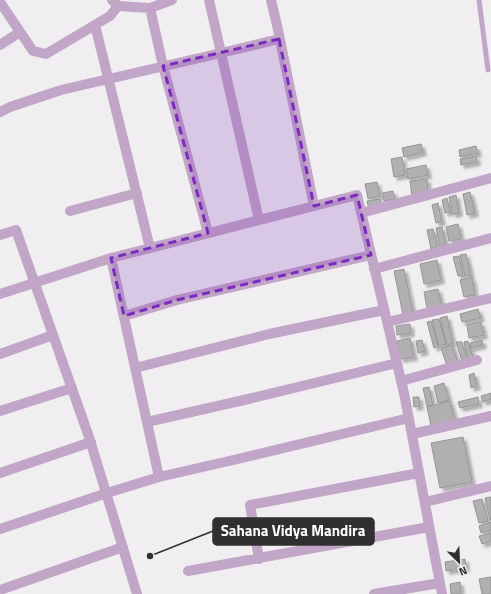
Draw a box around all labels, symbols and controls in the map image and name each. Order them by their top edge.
callout: Sahana Vidya Mandira [213,518,374,545]
text: Sahana Vidya Mandira [221,519,366,542]
north arrow [439,542,479,582]
text: N [456,562,470,580]

